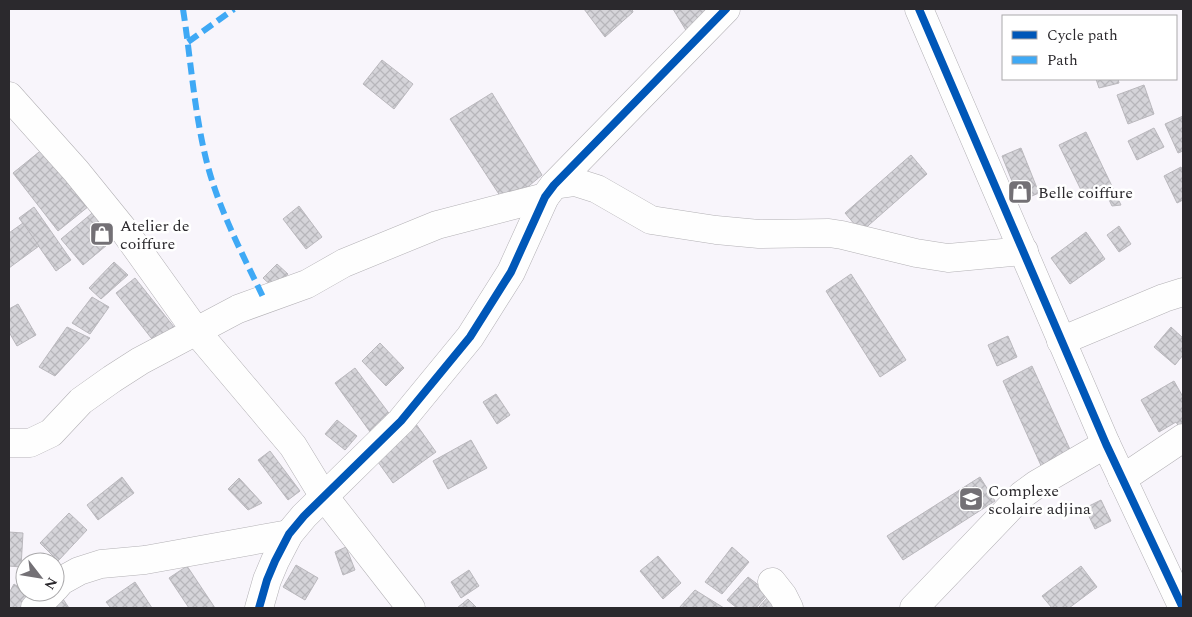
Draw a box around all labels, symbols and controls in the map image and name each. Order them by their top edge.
legend [1002,15,1177,80]
text: Cycle path [1047,24,1118,47]
text: Path [1047,49,1078,72]
shop icon: Belle coiffure [1007,179,1033,205]
place label: Belle coiffure [1038,181,1133,205]
place label: Atelier de coiffure [120,214,189,256]
shop icon: Atelier de coiffure [89,221,115,247]
place label: Complexe scolaire adjina [988,479,1091,521]
school or university icon: Complexe scolaire adjina [958,486,984,512]
north arrow [15,552,65,602]
text: N [39,573,63,594]

